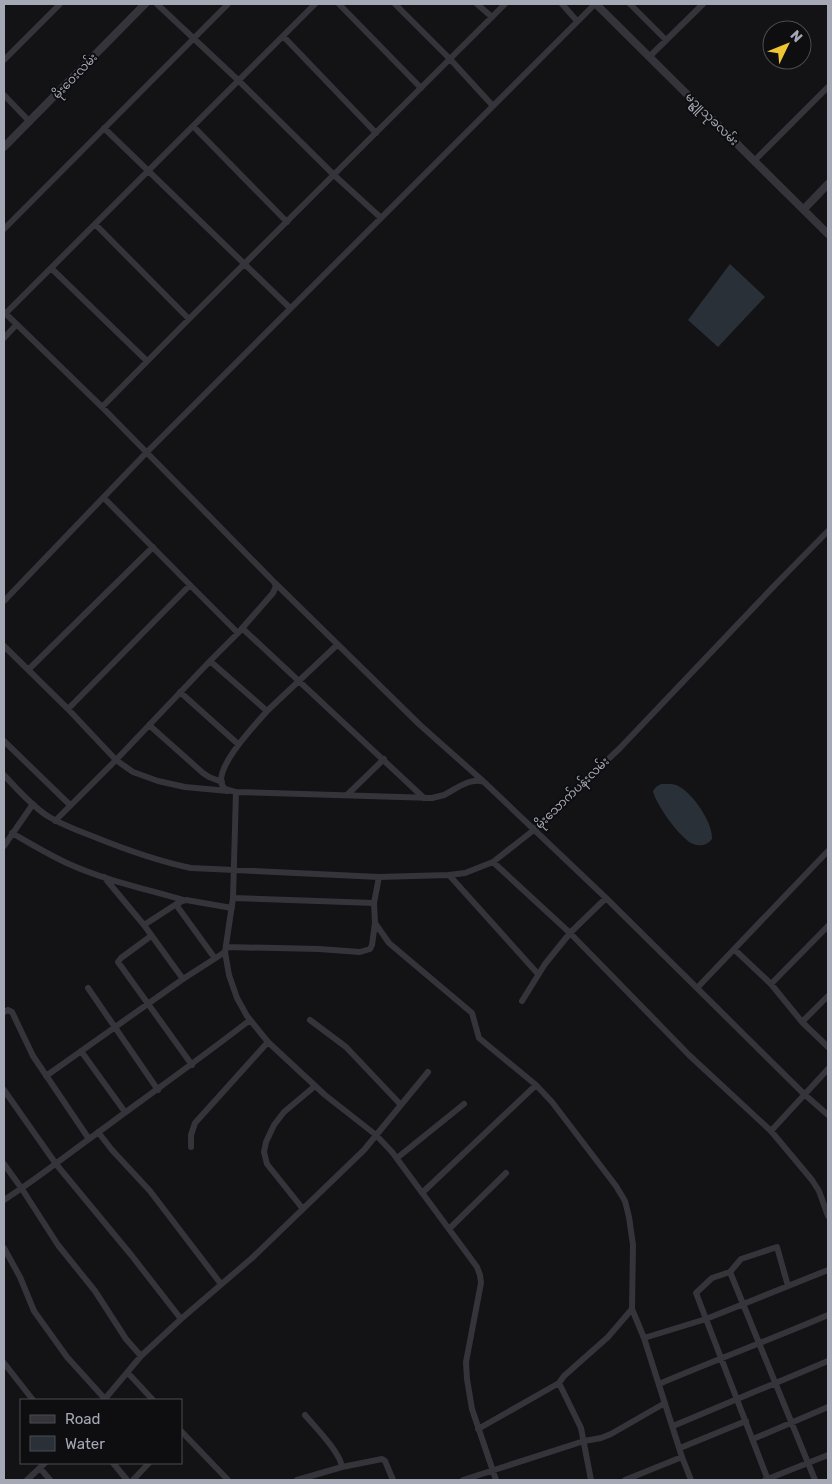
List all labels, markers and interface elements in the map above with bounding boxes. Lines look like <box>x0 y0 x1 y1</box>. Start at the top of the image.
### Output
north arrow <box>762 20 812 70</box>
text: N <box>786 27 806 46</box>
street label: မိုးဝေးလမ်း <box>48 49 102 104</box>
street label: မဥ္ဇူသုခလမ်း <box>681 88 743 150</box>
street label: မိုးသောက်ပန်းလမ်း <box>531 753 614 834</box>
legend <box>20 1399 182 1464</box>
text: Road <box>65 1410 101 1428</box>
text: Water <box>65 1435 105 1453</box>

